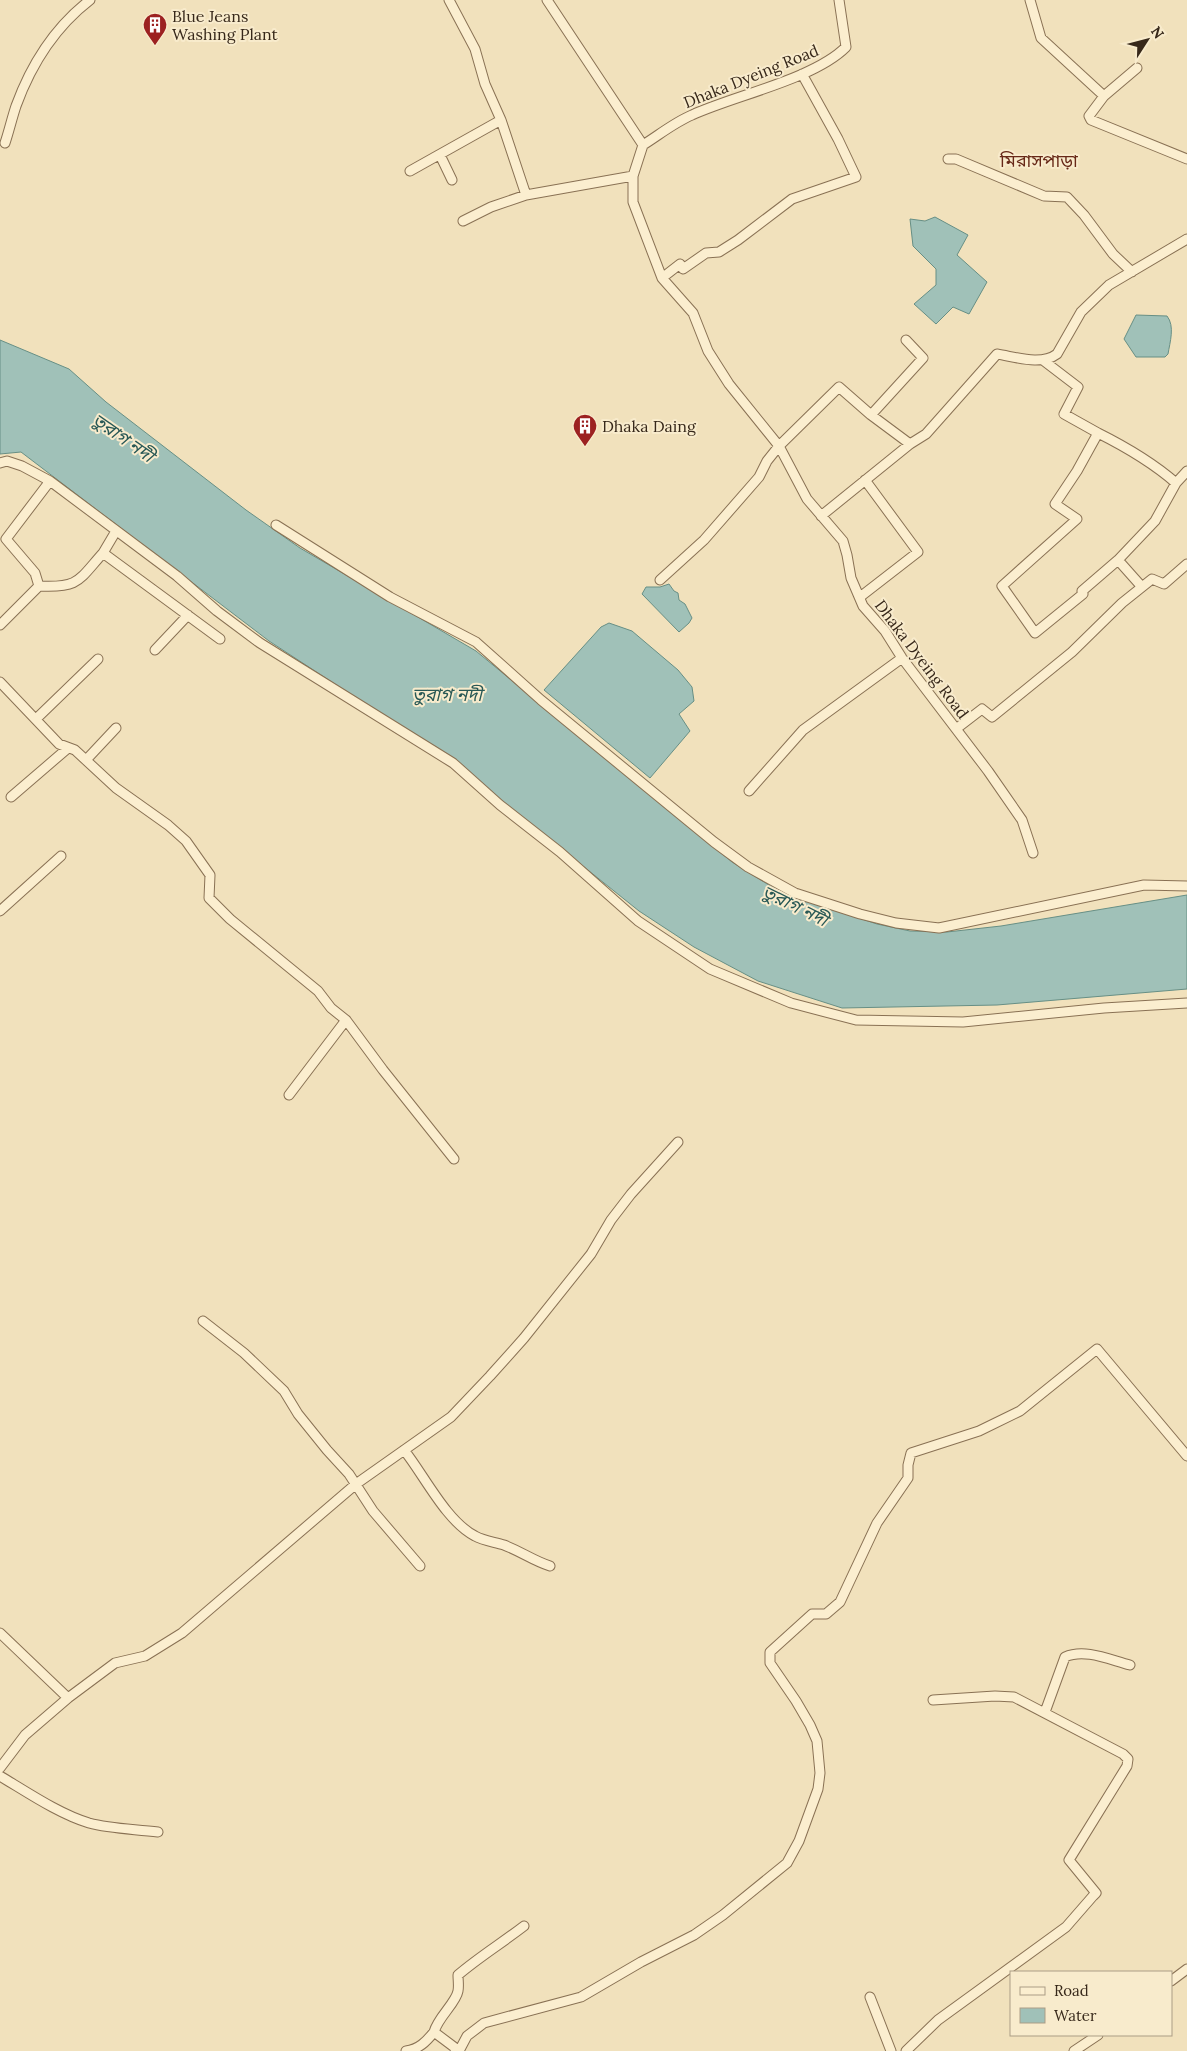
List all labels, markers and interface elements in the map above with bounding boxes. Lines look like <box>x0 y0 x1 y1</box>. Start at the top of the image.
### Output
place label: Blue Jeans Washing Plant <box>172 6 279 44</box>
building icon: Blue Jeans Washing Plant <box>142 12 168 46</box>
north arrow <box>1122 15 1172 65</box>
text: N <box>1147 23 1168 42</box>
street label: Dhaka Dyeing Road <box>681 40 822 112</box>
district label: মিরাসপাড়া <box>999 149 1078 172</box>
water label: তুরাগ নদী <box>88 408 161 469</box>
building icon: Dhaka Daing <box>572 413 598 447</box>
place label: Dhaka Daing <box>602 416 697 436</box>
street label: Dhaka Dyeing Road <box>871 596 974 723</box>
water label: তুরাগ নদী <box>412 683 485 706</box>
water label: তুরাগ নদী <box>759 880 835 933</box>
legend <box>1010 1971 1172 2036</box>
text: Road <box>1054 1981 1089 2000</box>
text: Water <box>1054 2006 1097 2025</box>

